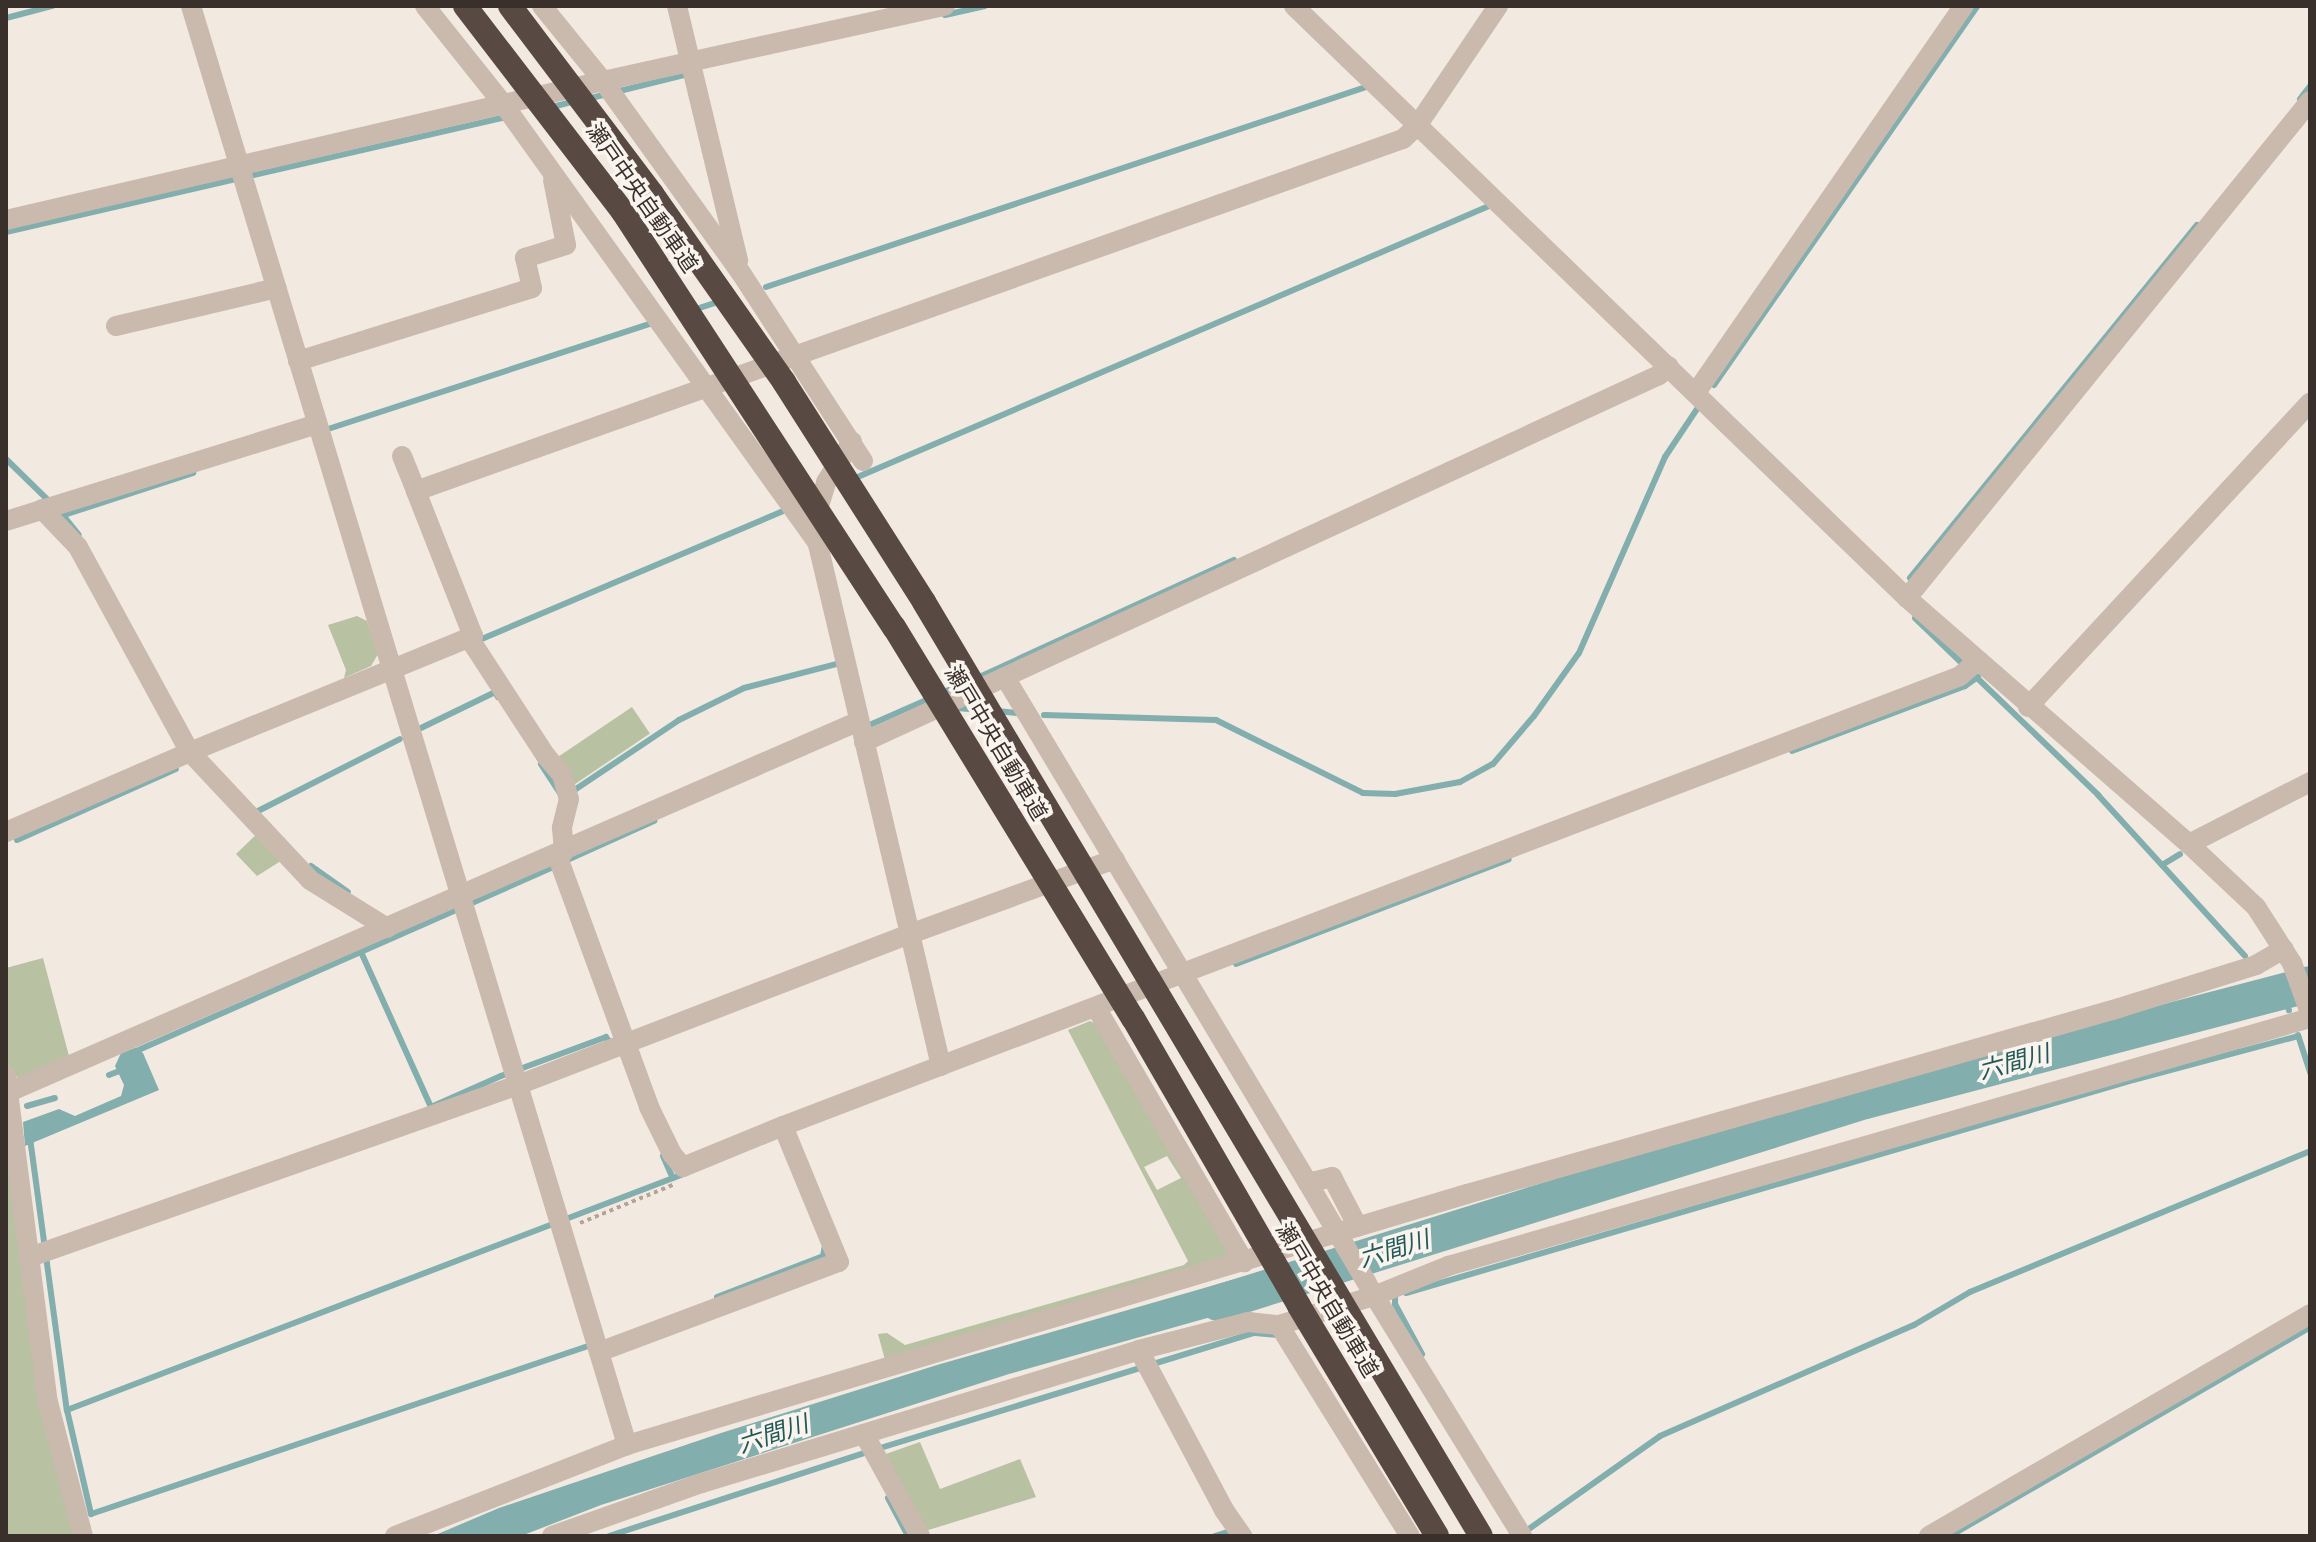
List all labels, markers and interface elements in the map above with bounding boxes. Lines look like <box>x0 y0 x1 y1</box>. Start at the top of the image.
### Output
street label: 瀬戸中央自動車道 <box>581 118 703 278</box>
street label: 瀬戸中央自動車道 <box>939 661 1053 825</box>
water label: 六間川 <box>1975 1039 2053 1085</box>
street label: 瀬戸中央自動車道 <box>1270 1218 1384 1382</box>
water label: 六間川 <box>1355 1225 1433 1273</box>
water label: 六間川 <box>734 1409 812 1459</box>

